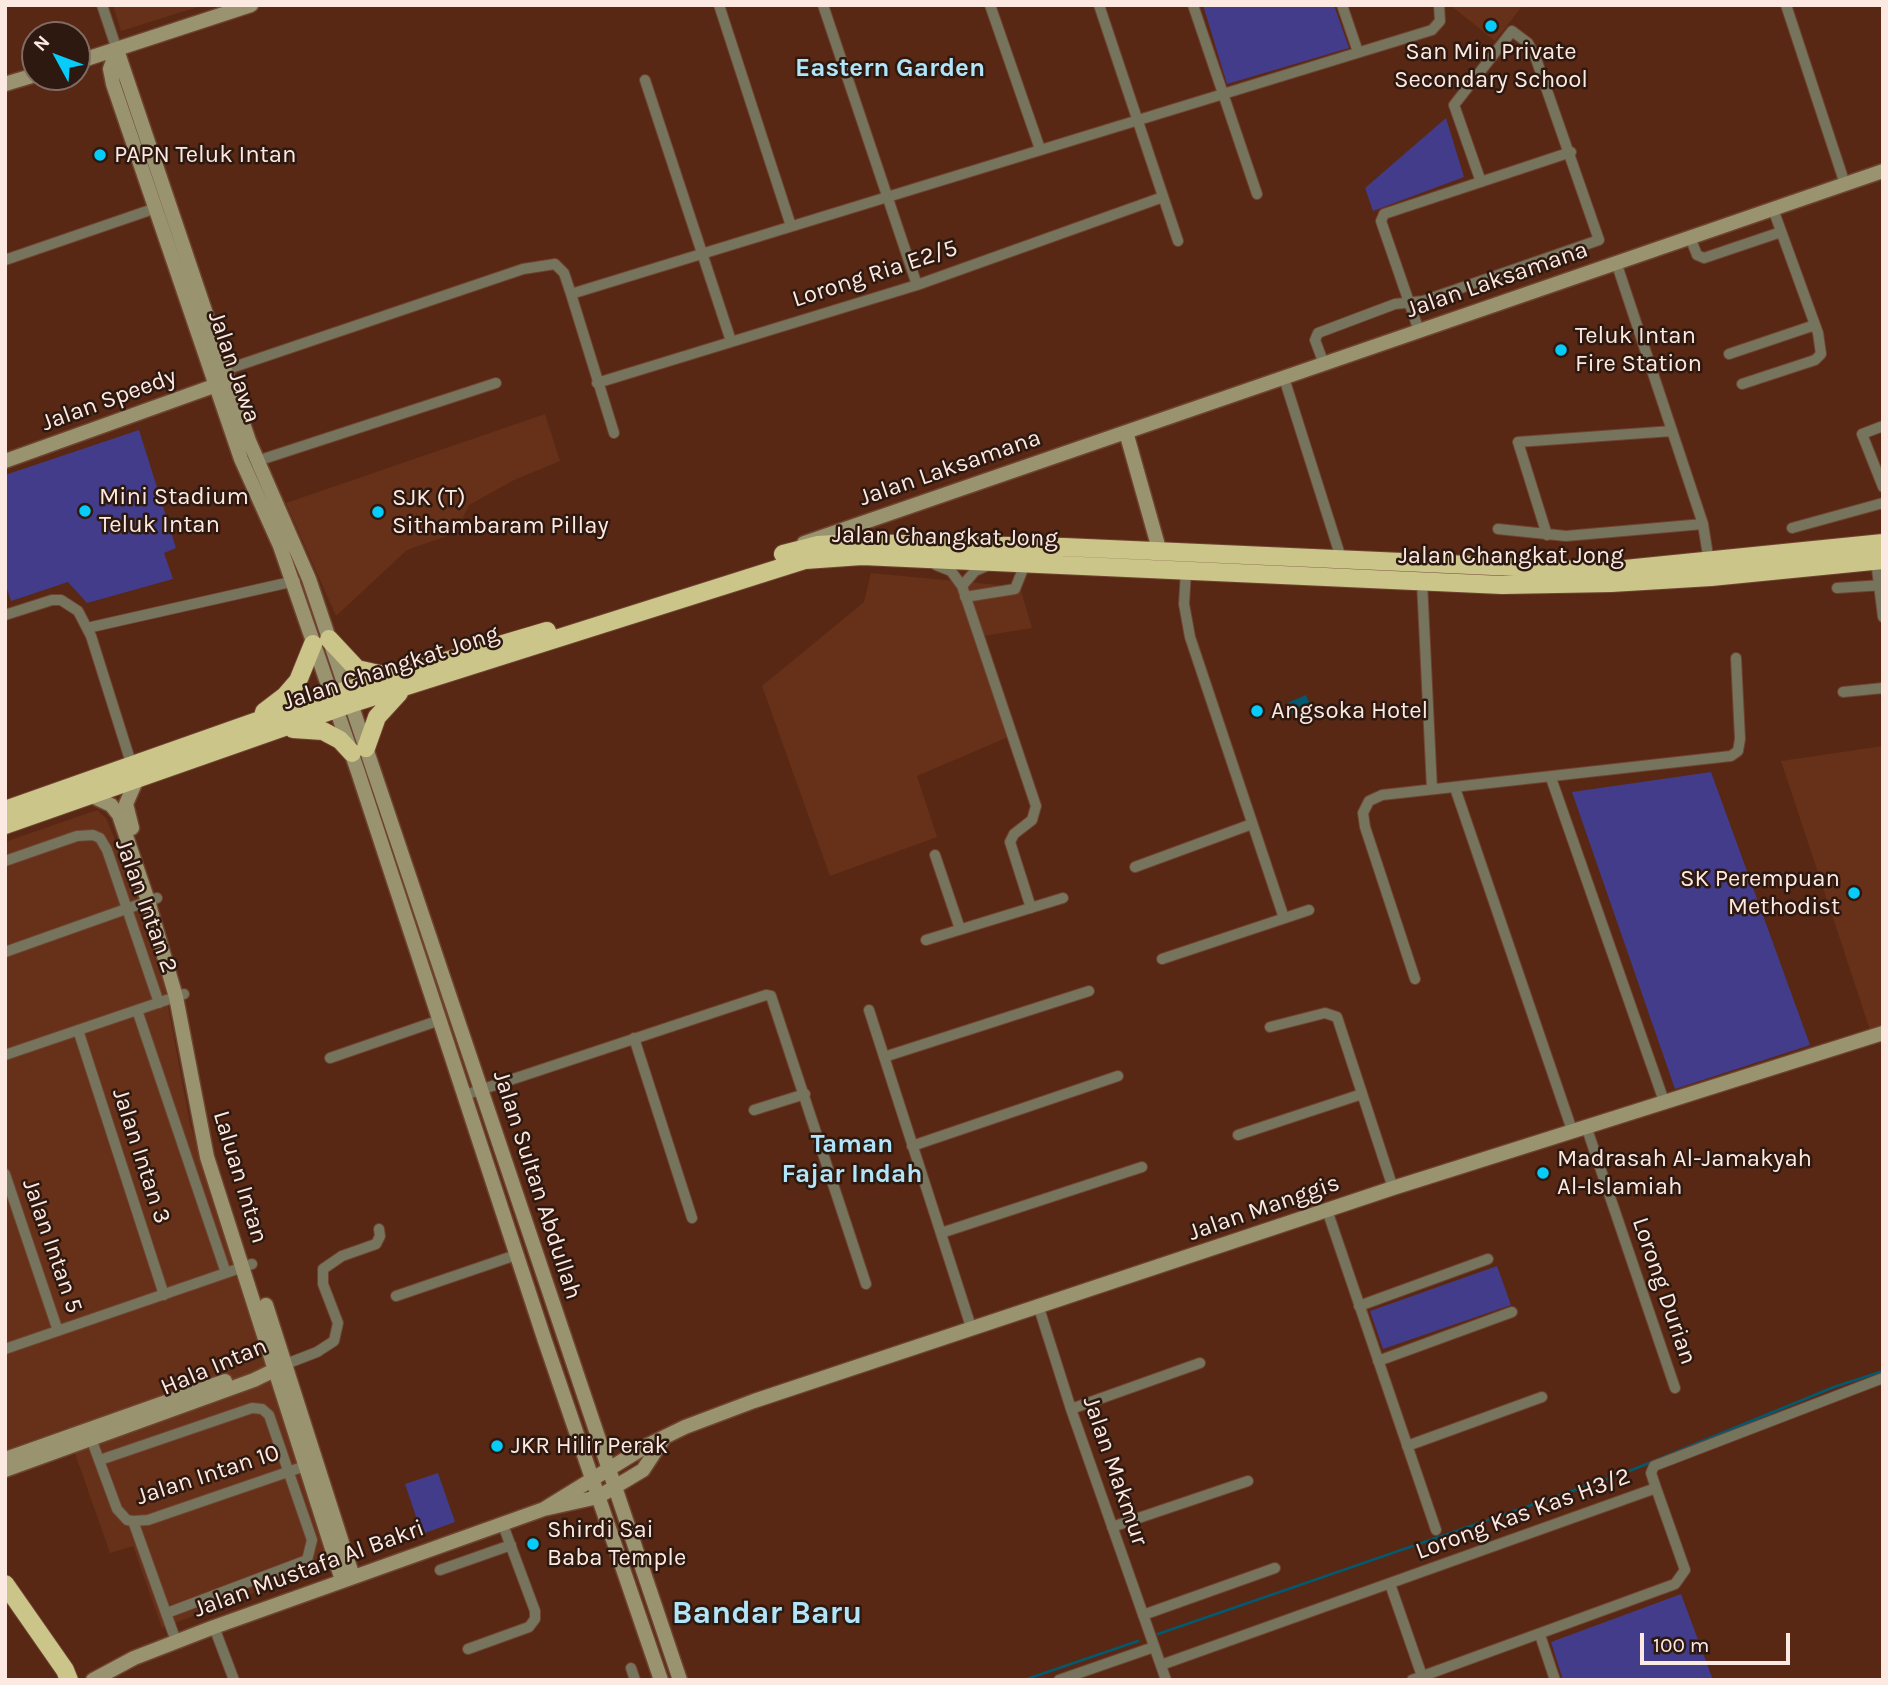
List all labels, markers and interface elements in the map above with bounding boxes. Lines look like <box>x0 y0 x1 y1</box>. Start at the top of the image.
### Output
marker: San Min Private Secondary School <box>1483 18 1499 34</box>
north arrow <box>21 21 91 91</box>
text: N <box>29 31 54 56</box>
place label: San Min Private Secondary School <box>1394 38 1588 94</box>
district label: Eastern Garden <box>795 53 985 85</box>
place label: PAPN Teluk Intan <box>114 141 296 169</box>
marker: PAPN Teluk Intan <box>92 147 108 163</box>
street label: Lorong Ria E2/5 <box>789 234 961 314</box>
street label: Jalan Laksamana <box>1402 235 1592 325</box>
street label: Jalan Jawa <box>201 307 267 427</box>
place label: Teluk Intan Fire Station <box>1575 322 1702 378</box>
marker: Teluk Intan Fire Station <box>1553 342 1569 358</box>
street label: Jalan Speedy <box>38 362 180 438</box>
street label: Jalan Laksamana <box>855 423 1045 513</box>
place label: Mini Stadium Teluk Intan <box>99 483 249 539</box>
place label: SJK (T) Sithambaram Pillay <box>392 484 609 540</box>
marker: Mini Stadium Teluk Intan <box>77 503 93 519</box>
marker: SJK (T) Sithambaram Pillay <box>370 504 386 520</box>
street label: Jalan Changkat Jong <box>832 521 1058 553</box>
street label: Jalan Changkat Jong <box>1398 542 1624 570</box>
street label: Jalan Changkat Jong <box>279 619 503 717</box>
place label: Angsoka Hotel <box>1271 697 1428 725</box>
marker: Angsoka Hotel <box>1249 703 1265 719</box>
street label: Jalan Intan 2 <box>108 835 184 977</box>
place label: SK Perempuan Methodist <box>1680 865 1840 921</box>
marker: SK Perempuan Methodist <box>1846 885 1862 901</box>
street label: Jalan Sultan Abdullah <box>486 1067 588 1303</box>
street label: Jalan Intan 3 <box>106 1085 176 1227</box>
street label: Laluan Intan <box>206 1107 274 1247</box>
district label: Taman Fajar Indah <box>782 1129 922 1190</box>
place label: Madrasah Al-Jamakyah Al-Islamiah <box>1557 1145 1812 1201</box>
marker: Madrasah Al-Jamakyah Al-Islamiah <box>1535 1165 1551 1181</box>
street label: Jalan Manggis <box>1185 1169 1343 1247</box>
street label: Jalan Intan 5 <box>16 1175 88 1317</box>
street label: Lorong Durian <box>1625 1214 1703 1368</box>
street label: Hala Intan <box>156 1332 272 1402</box>
street label: Jalan Makmur <box>1076 1393 1154 1549</box>
place label: JKR Hilir Perak <box>511 1432 668 1460</box>
street label: Jalan Intan 10 <box>133 1438 283 1512</box>
marker: JKR Hilir Perak <box>489 1438 505 1454</box>
street label: Lorong Kas Kas H3/2 <box>1412 1462 1634 1566</box>
street label: Jalan Mustafa Al Bakri <box>190 1514 428 1624</box>
place label: Shirdi Sai Baba Temple <box>547 1516 686 1572</box>
marker: Shirdi Sai Baba Temple <box>525 1536 541 1552</box>
district label: Bandar Baru <box>672 1595 862 1633</box>
scale bar <box>1643 1618 1794 1662</box>
text: 100 m <box>1653 1633 1710 1657</box>

